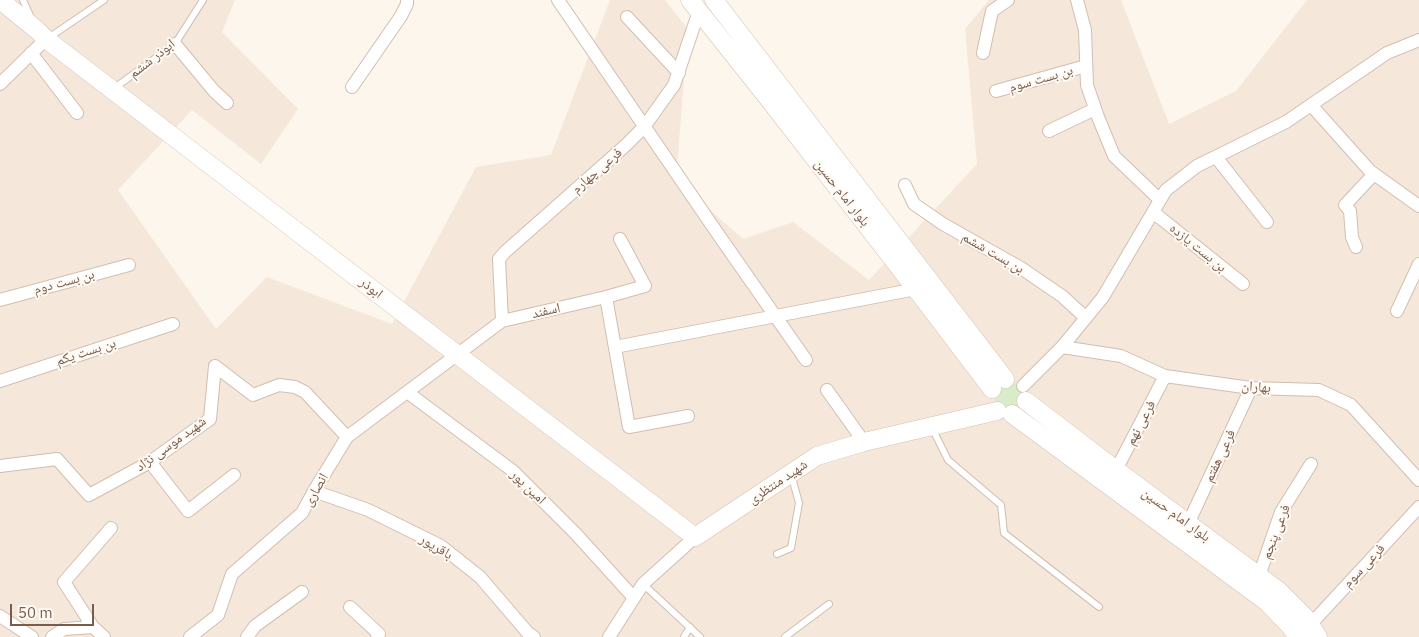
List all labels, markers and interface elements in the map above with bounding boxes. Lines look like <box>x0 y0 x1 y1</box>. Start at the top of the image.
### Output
street label: ابوذر ششم <box>126 36 178 82</box>
street label: بن بست سوم <box>1007 62 1075 96</box>
street label: فرعی چهارم <box>568 144 626 198</box>
street label: بلوار امام حسین <box>811 156 873 230</box>
street label: بن بست یازده <box>1166 220 1230 276</box>
street label: بن بست ششم <box>959 228 1027 278</box>
street label: بن بست دوم <box>32 266 96 298</box>
street label: ابوذر <box>356 274 386 302</box>
street label: اسفند <box>530 300 562 322</box>
street label: بن بست یکم <box>54 334 118 370</box>
street label: بهاران <box>1241 378 1271 396</box>
street label: فرعی نهم <box>1122 398 1160 448</box>
street label: شهید موسی نژاد <box>132 413 210 475</box>
street label: فرعی هفتم <box>1200 427 1240 485</box>
street label: شهید منتظری <box>745 456 811 508</box>
street label: امین پور <box>507 466 549 508</box>
street label: انصاری <box>300 470 332 510</box>
street label: بلوار امام حسین <box>1138 484 1214 546</box>
street label: فرعی پنجم <box>1258 502 1294 562</box>
street label: باقرپور <box>416 531 456 563</box>
street label: فرعی سوم <box>1339 540 1389 592</box>
scale bar <box>12 594 96 626</box>
text: 50 m <box>18 603 53 622</box>

